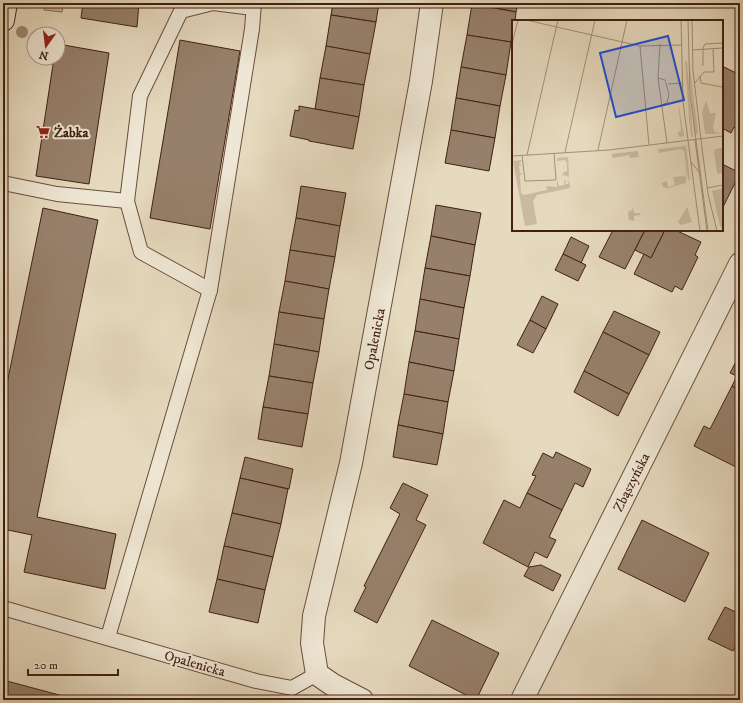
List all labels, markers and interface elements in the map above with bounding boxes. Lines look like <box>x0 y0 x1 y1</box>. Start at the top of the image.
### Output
inset map <box>512 20 723 231</box>
north arrow <box>26 26 66 66</box>
text: N <box>38 47 50 63</box>
supermarket icon: Żabka <box>35 124 51 140</box>
place label: Żabka <box>54 124 89 142</box>
street label: Opalenicka <box>360 307 390 372</box>
street label: Zbąszyńska <box>609 450 654 515</box>
street label: Opalenicka <box>162 647 227 681</box>
scale bar <box>28 651 118 677</box>
text: 20 m <box>34 658 58 673</box>

